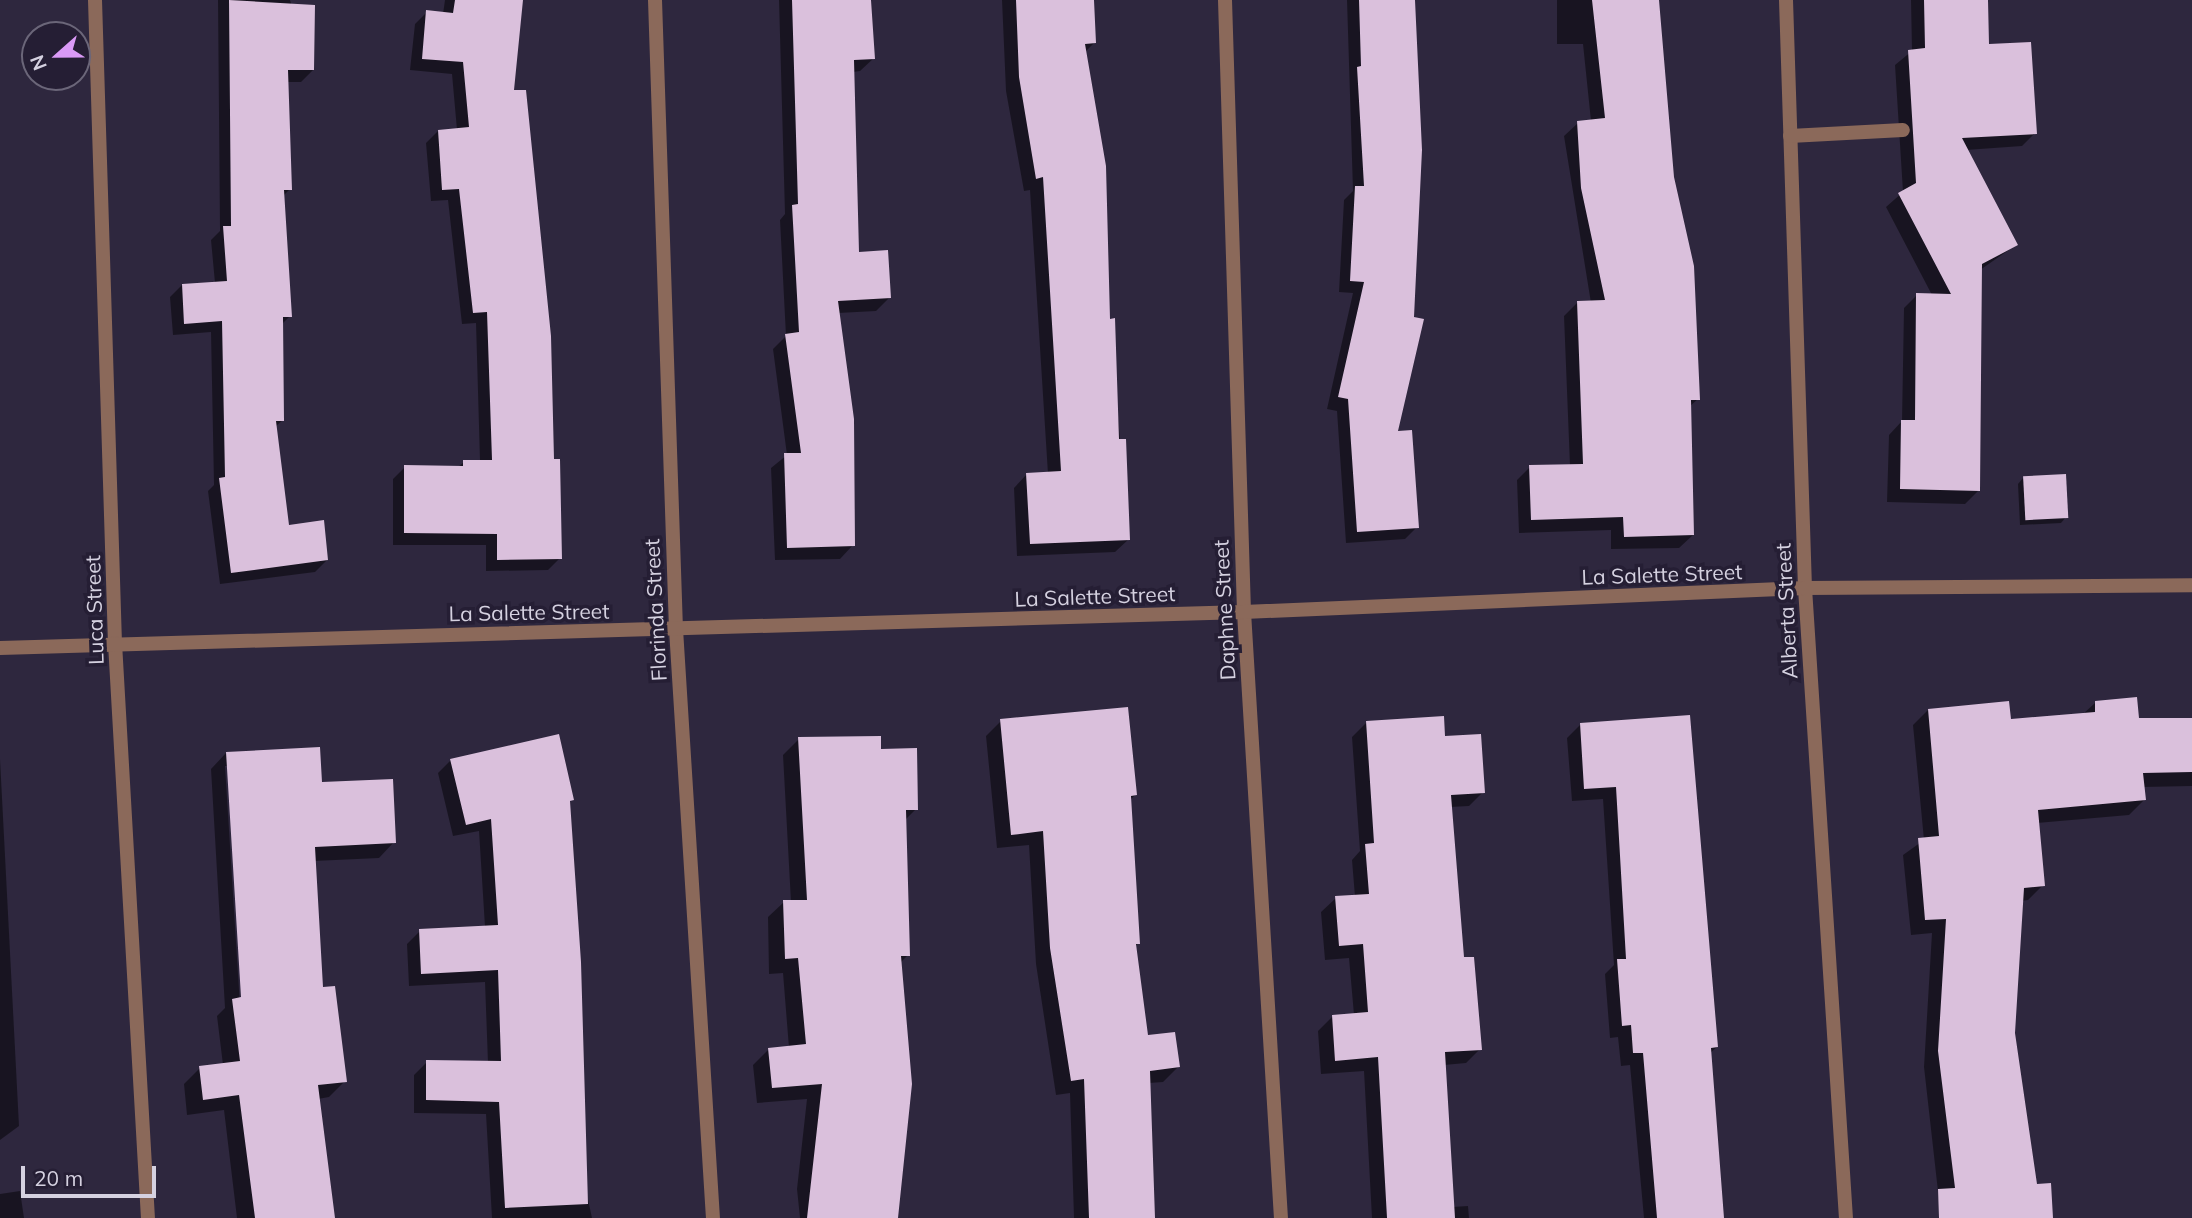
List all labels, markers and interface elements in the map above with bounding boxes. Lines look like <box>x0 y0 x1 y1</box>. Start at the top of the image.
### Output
north arrow <box>21 21 91 91</box>
text: N <box>24 52 52 74</box>
street label: Florinda Street <box>639 538 671 682</box>
street label: Daphne Street <box>1208 539 1240 681</box>
street label: Alberta Street <box>1770 542 1802 680</box>
street label: Luca Street <box>79 555 109 665</box>
street label: La Salette Street <box>1581 559 1743 589</box>
street label: La Salette Street <box>1014 581 1176 611</box>
street label: La Salette Street <box>448 598 610 626</box>
scale bar <box>24 1152 159 1196</box>
text: 20 m <box>34 1165 83 1191</box>

